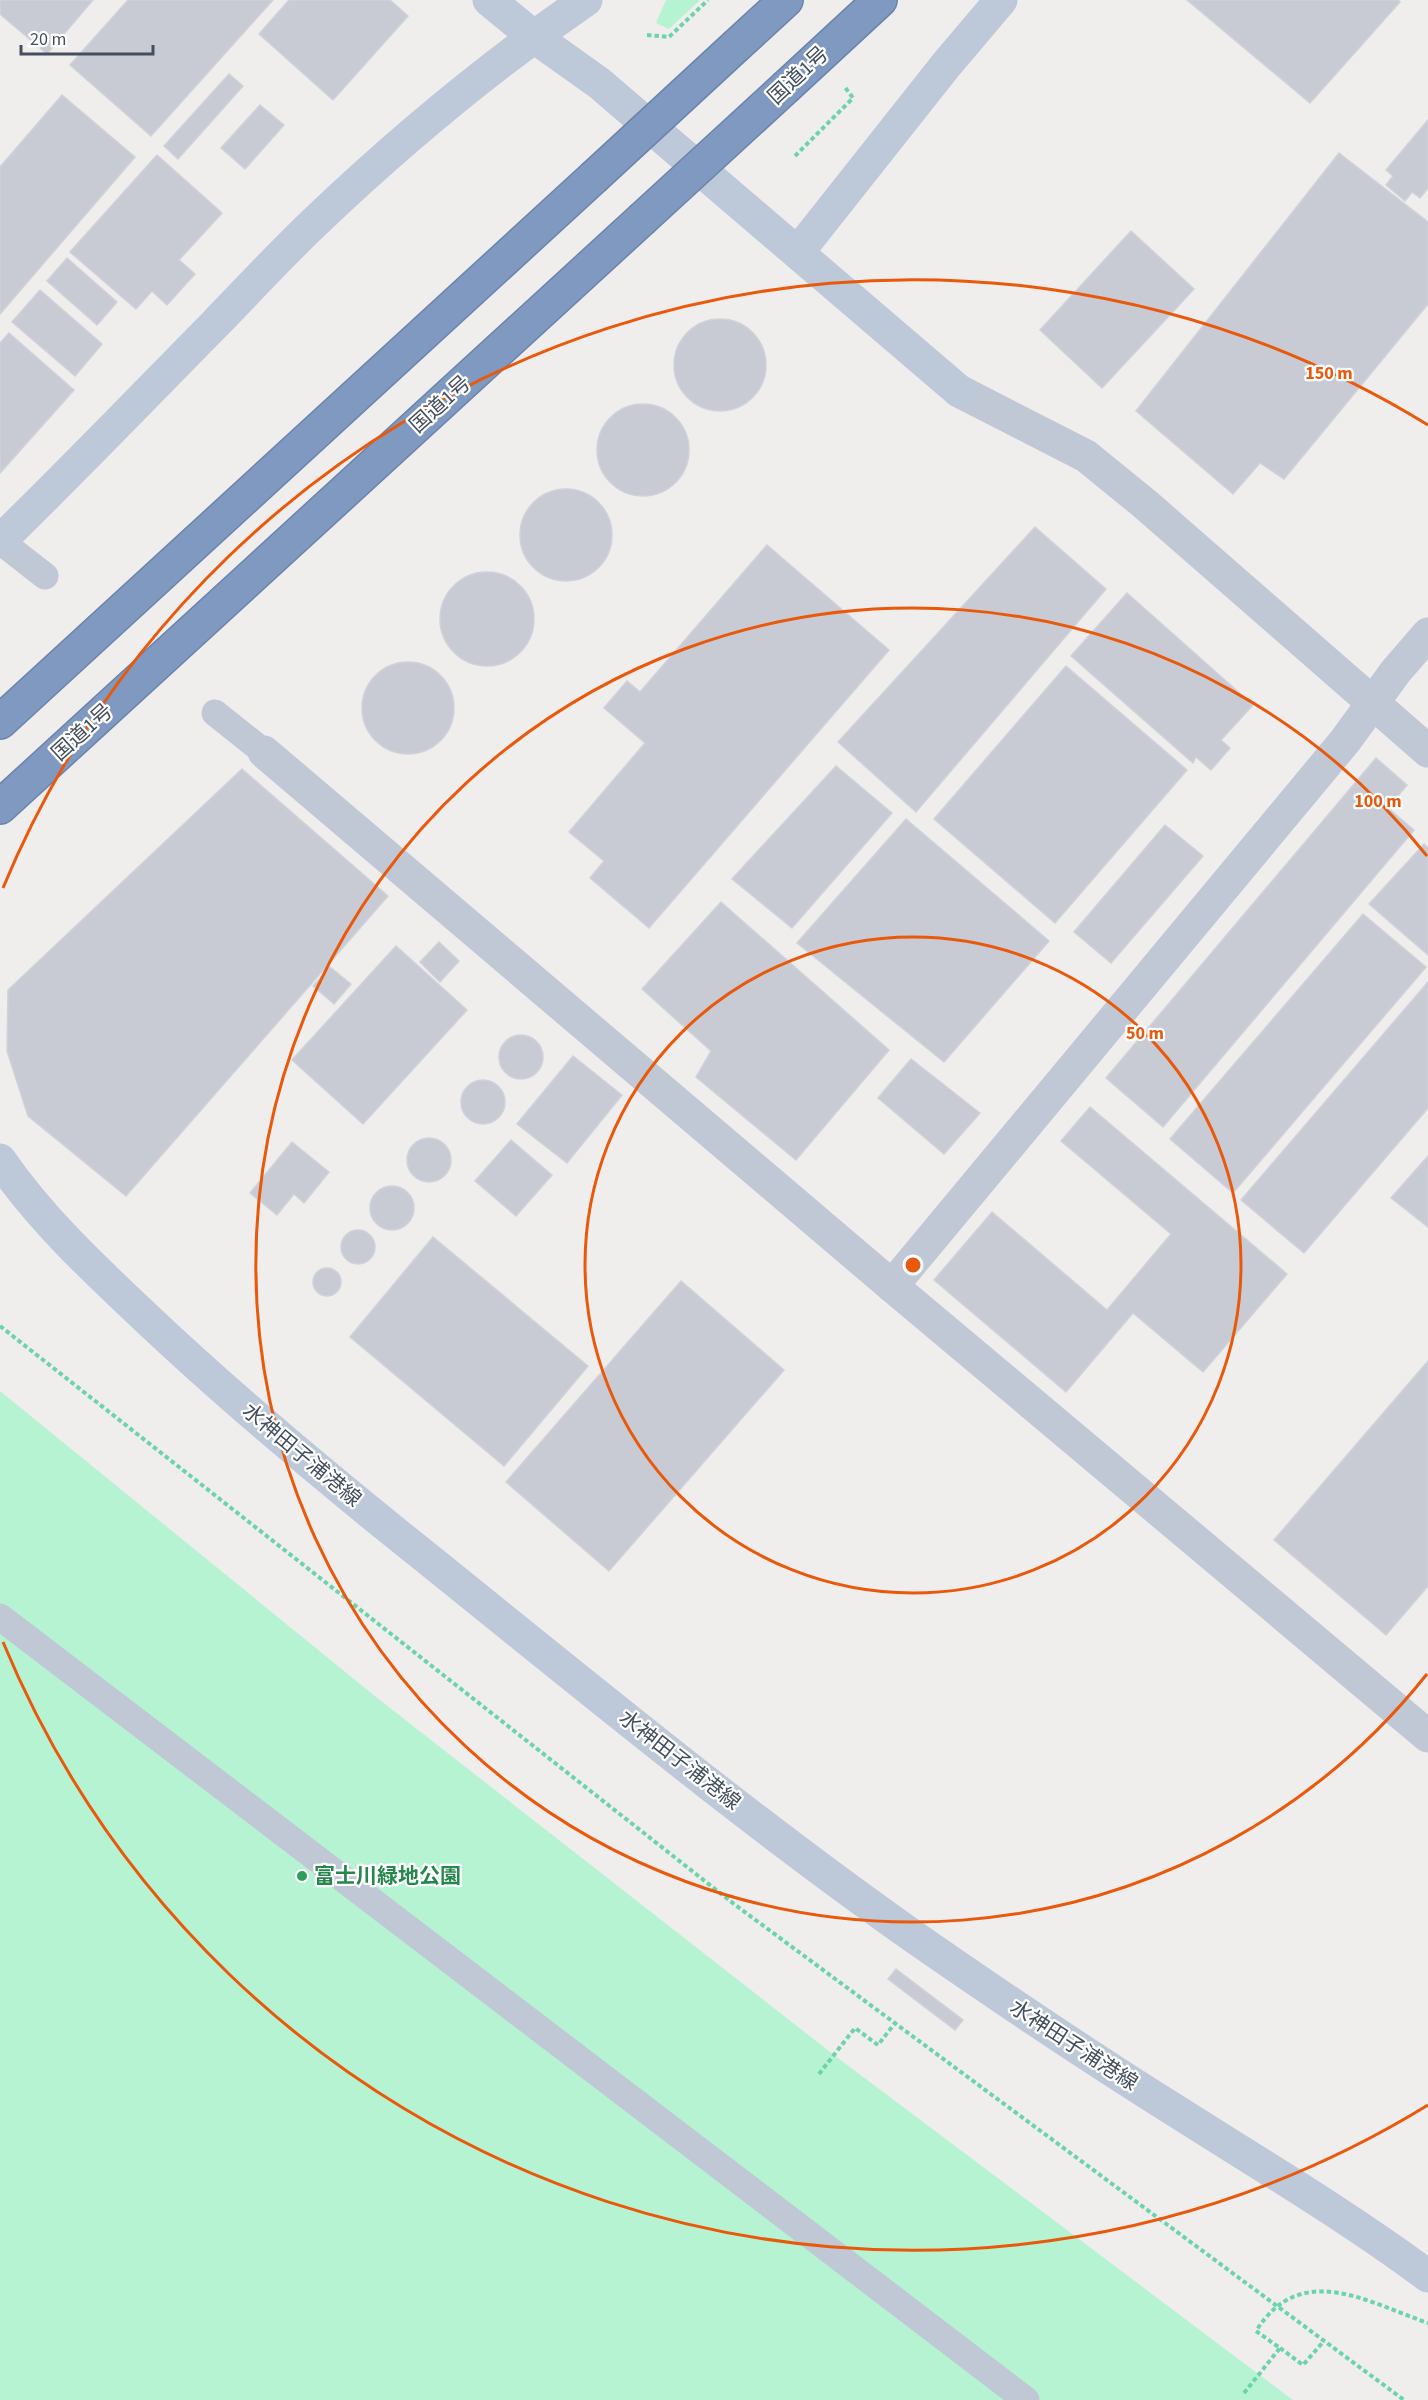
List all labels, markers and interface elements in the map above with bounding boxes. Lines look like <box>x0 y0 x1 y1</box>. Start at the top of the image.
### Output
scale bar <box>21 18 153 56</box>
text: 20 m <box>30 27 66 52</box>
street label: 国道1号 <box>761 39 835 111</box>
text: 150 m <box>1305 361 1353 386</box>
street label: 国道1号 <box>403 368 477 440</box>
street label: 国道1号 <box>45 696 119 768</box>
text: 100 m <box>1354 789 1402 814</box>
text: 50 m <box>1126 1021 1164 1046</box>
centre of rings <box>903 1255 923 1275</box>
street label: 水神田子浦港線 <box>236 1396 368 1514</box>
street label: 水神田子浦港線 <box>613 1703 747 1817</box>
place label: 富士川緑地公園 <box>314 1861 461 1891</box>
marker: 富士川緑地公園 <box>295 1869 309 1883</box>
street label: 水神田子浦港線 <box>1004 1992 1144 2098</box>

